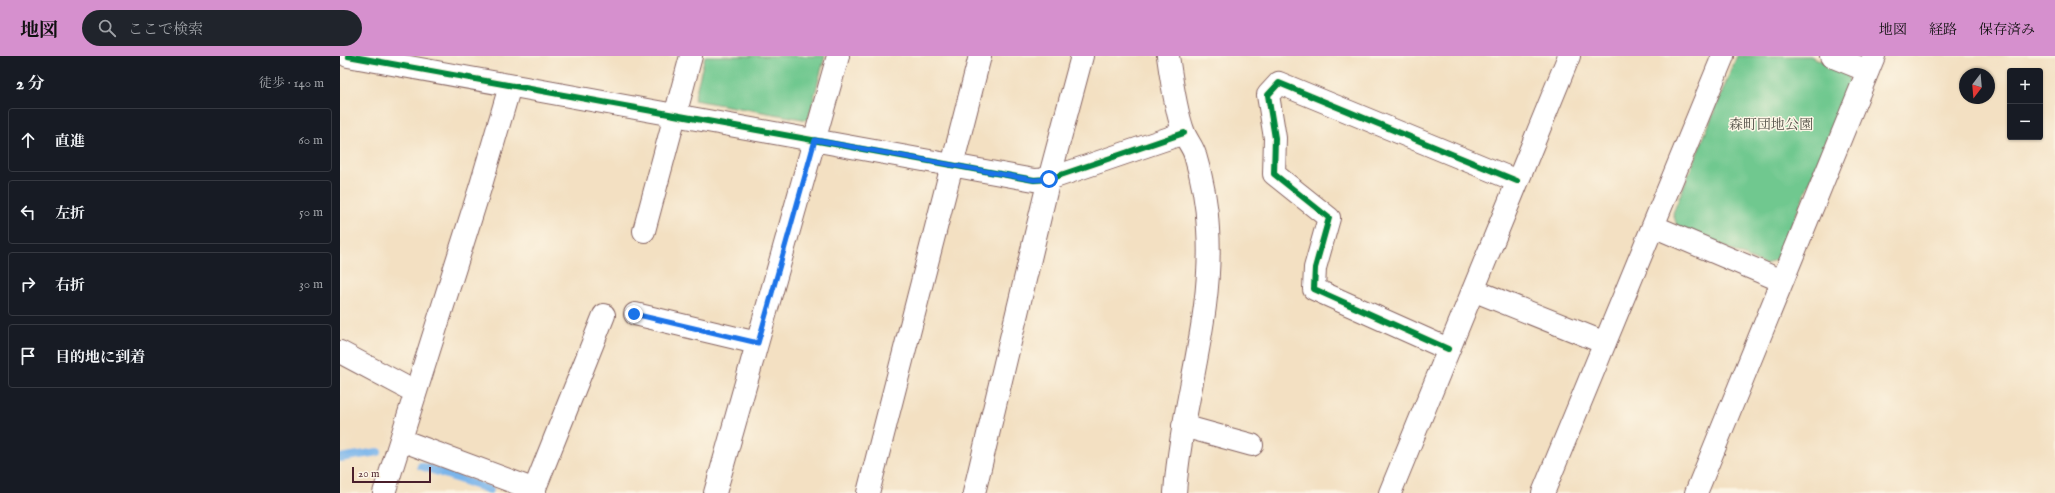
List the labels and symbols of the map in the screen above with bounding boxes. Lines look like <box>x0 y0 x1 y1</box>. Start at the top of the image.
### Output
north arrow <box>1959 68 1995 104</box>
park label: 森町団地公園 <box>1729 116 1813 134</box>
route start <box>1040 170 1058 188</box>
route end <box>625 305 643 323</box>
scale bar <box>352 465 431 484</box>

